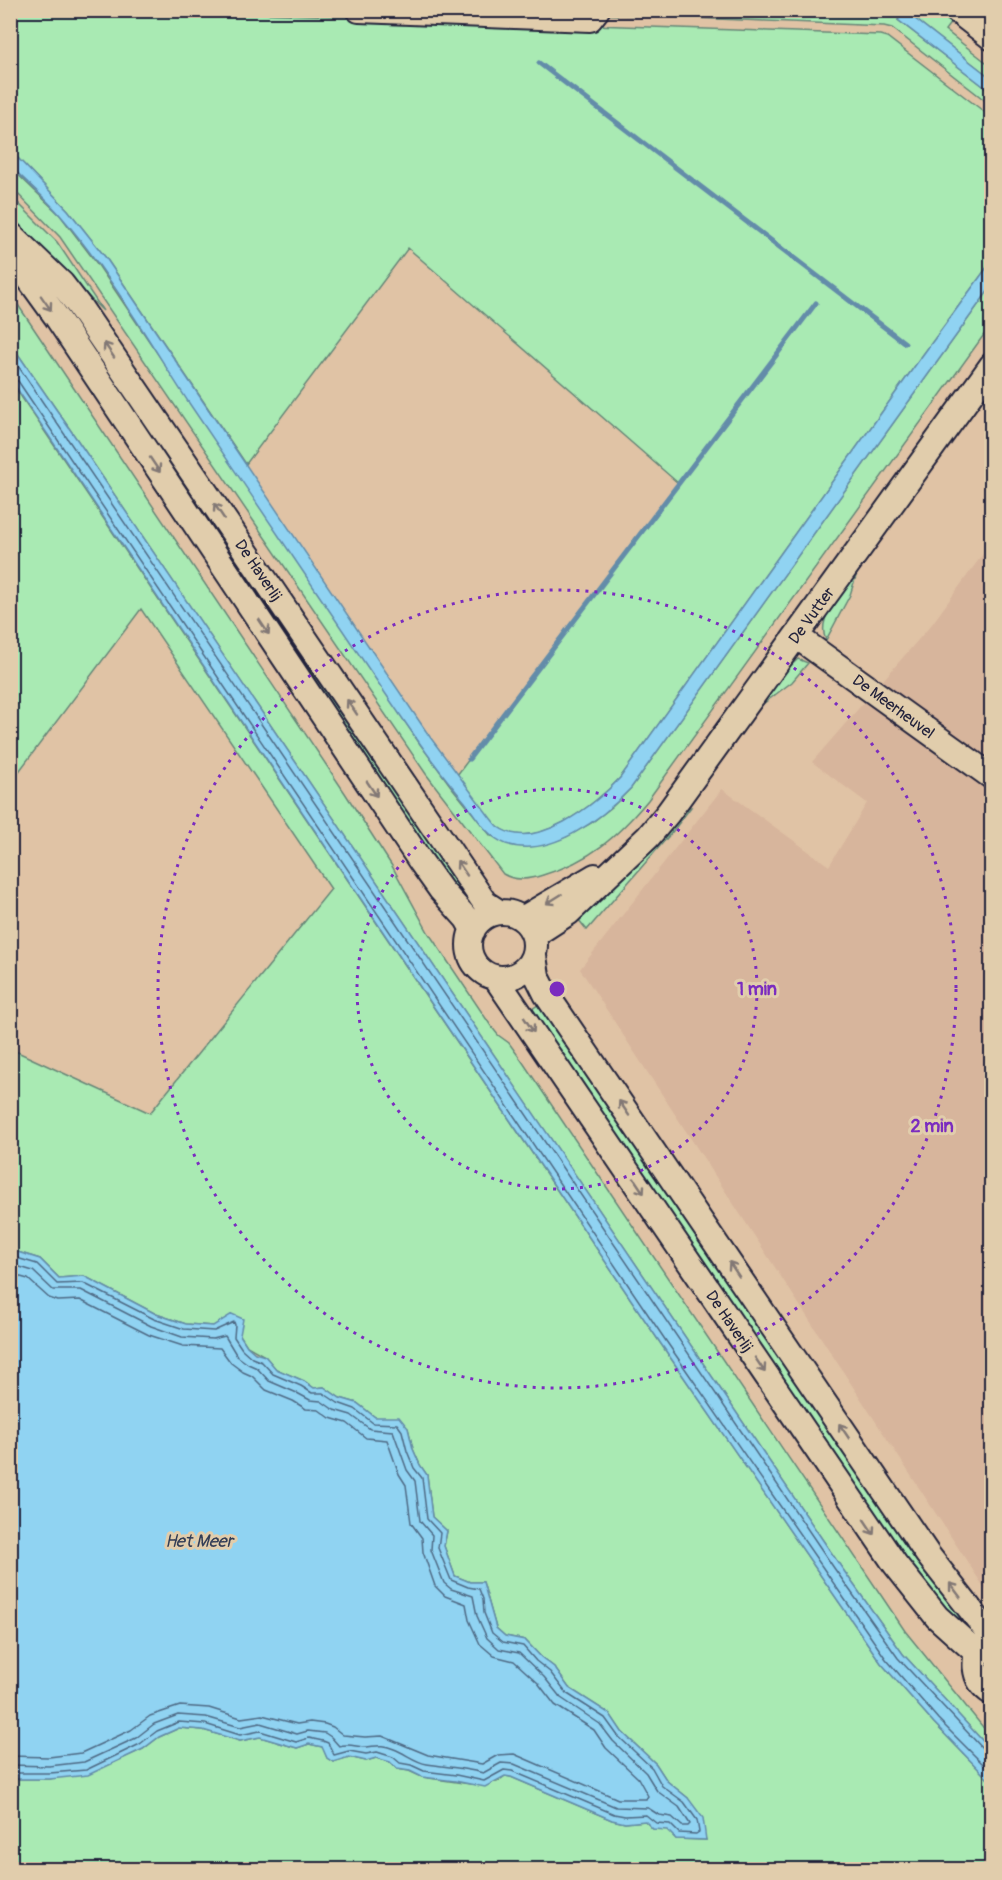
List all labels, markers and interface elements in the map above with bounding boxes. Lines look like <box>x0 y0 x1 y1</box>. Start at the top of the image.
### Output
one-way arrow <box>40 295 52 311</box>
one-way arrow <box>103 342 115 358</box>
one-way arrow <box>149 456 161 473</box>
one-way arrow <box>213 503 225 520</box>
street label: De Haverlij <box>230 536 286 605</box>
street label: De Vutter <box>784 583 839 648</box>
one-way arrow <box>258 618 270 635</box>
street label: De Meerheuvel <box>848 670 938 743</box>
one-way arrow <box>346 699 358 715</box>
one-way arrow <box>366 780 378 797</box>
one-way arrow <box>456 860 468 877</box>
one-way arrow <box>546 893 563 905</box>
text: 1 min <box>737 978 777 1001</box>
centre of rings <box>547 979 567 999</box>
one-way arrow <box>523 1016 535 1033</box>
one-way arrow <box>618 1100 630 1117</box>
text: 2 min <box>910 1115 954 1138</box>
one-way arrow <box>633 1178 645 1194</box>
one-way arrow <box>728 1262 740 1278</box>
street label: De Haverlij <box>701 1287 757 1356</box>
one-way arrow <box>754 1357 766 1373</box>
one-way arrow <box>838 1423 850 1439</box>
one-way arrow <box>863 1518 875 1534</box>
water label: Het Meer <box>165 1530 235 1553</box>
one-way arrow <box>949 1583 961 1599</box>

